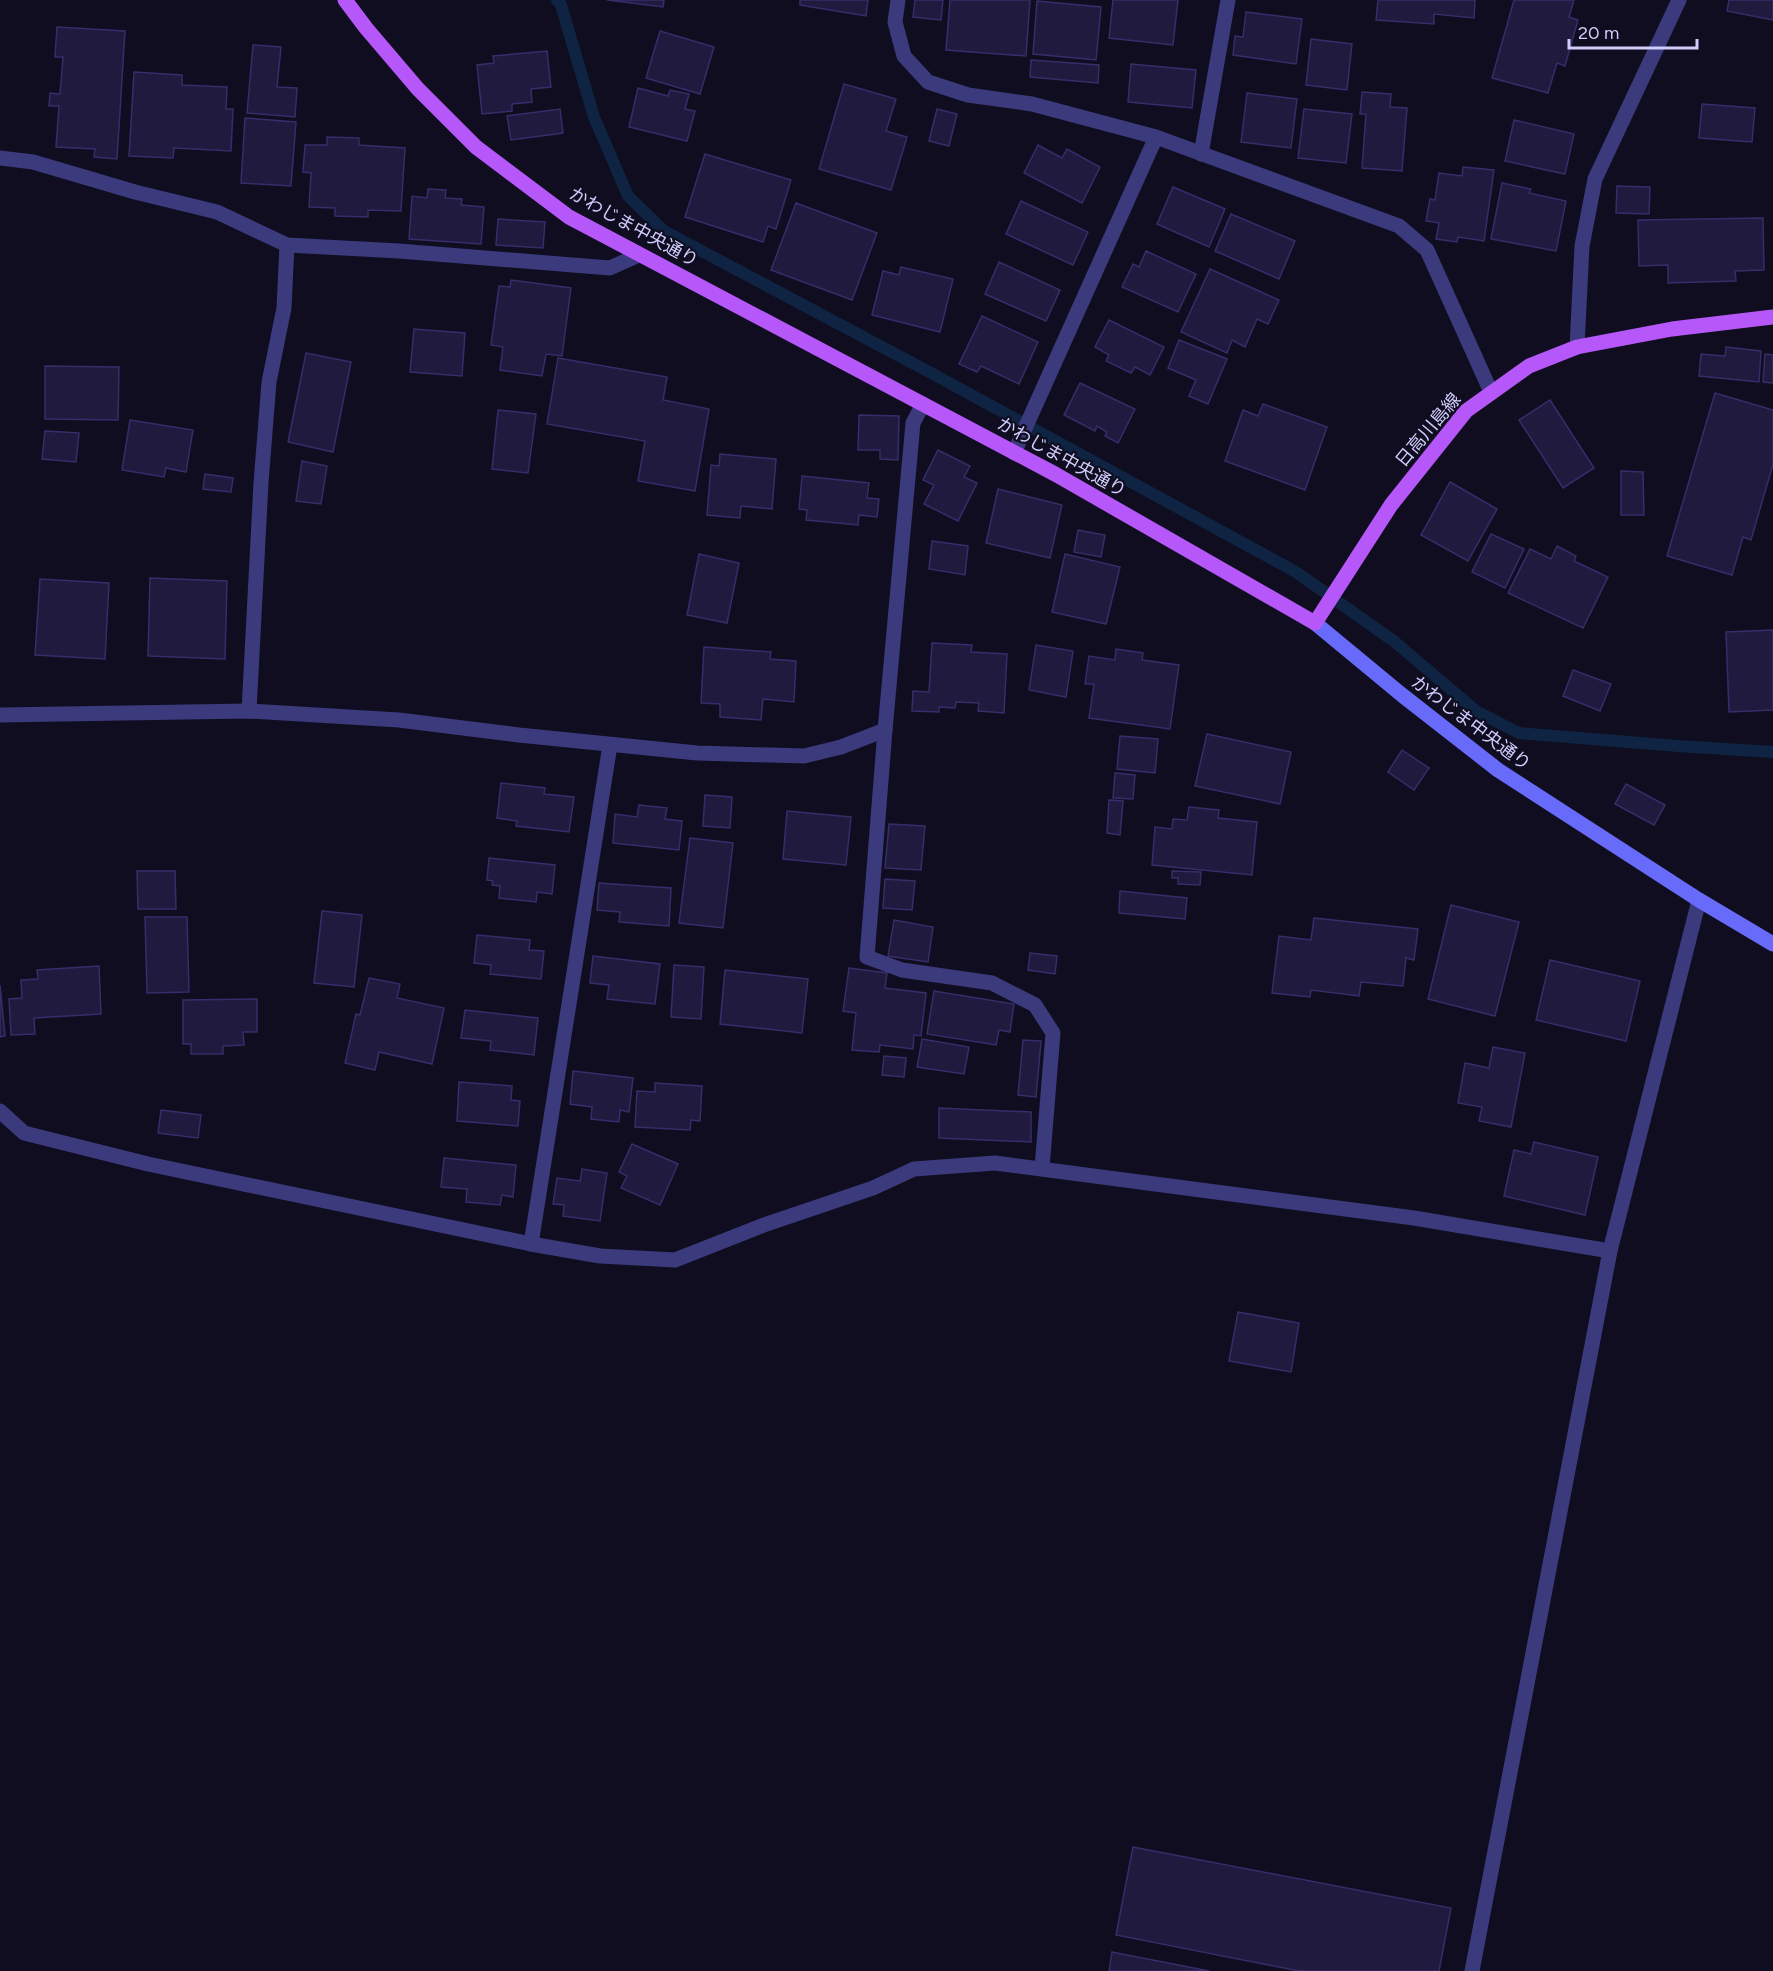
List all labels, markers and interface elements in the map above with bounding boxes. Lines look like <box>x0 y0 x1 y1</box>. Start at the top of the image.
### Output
scale bar <box>1569 12 1696 50</box>
text: 20 m <box>1578 22 1619 44</box>
street label: かわじま中央通り <box>566 182 702 272</box>
street label: 日高川島線 <box>1391 388 1465 472</box>
street label: かわじま中央通り <box>994 412 1130 502</box>
street label: かわじま中央通り <box>1407 671 1535 775</box>

